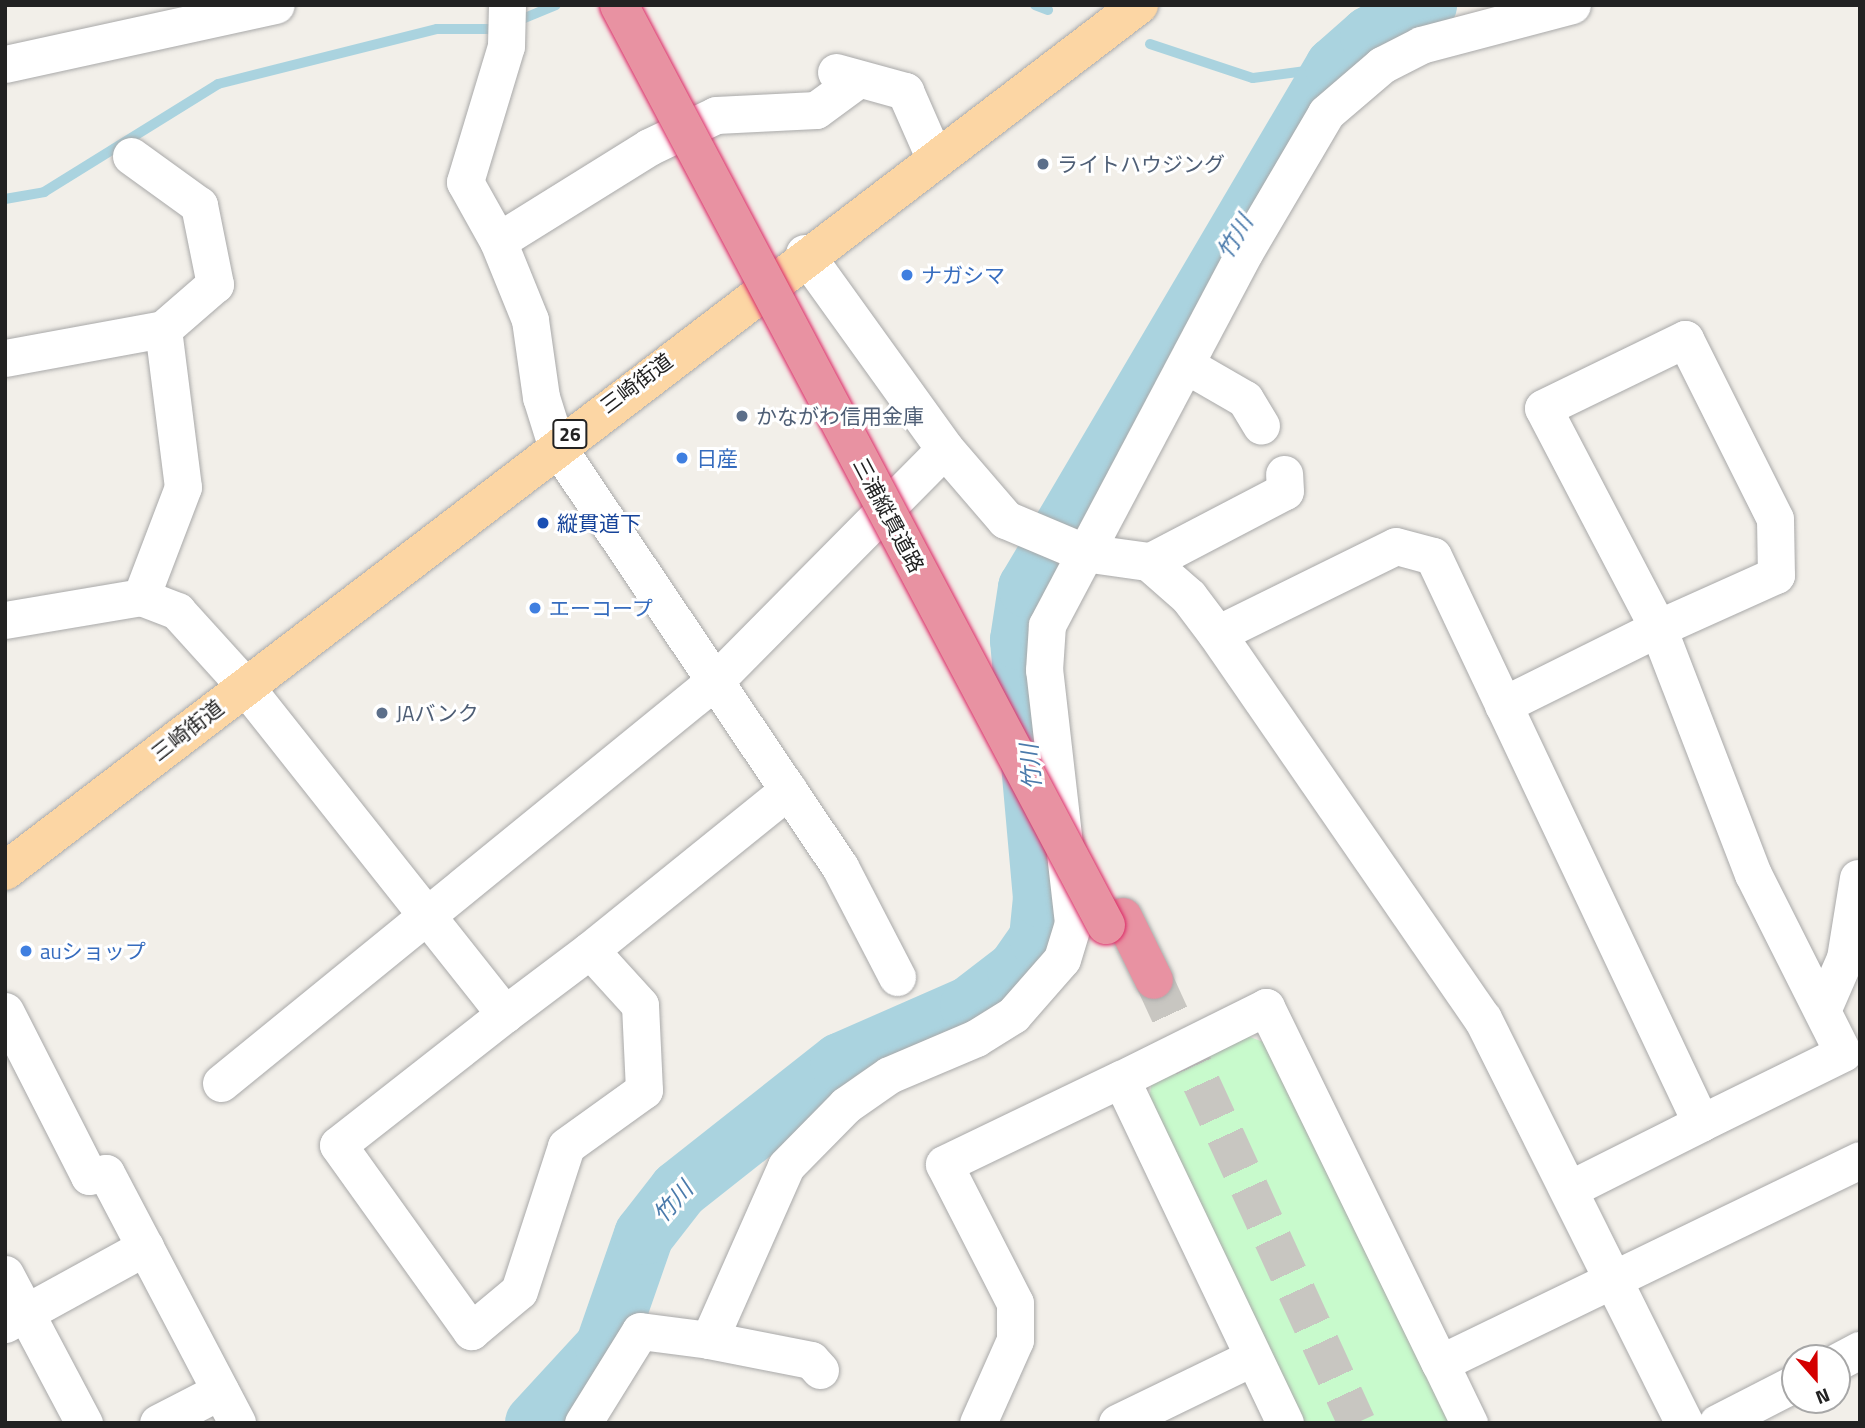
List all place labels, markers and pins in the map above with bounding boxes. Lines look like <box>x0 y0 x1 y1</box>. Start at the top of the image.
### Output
place label: ライトハウジング <box>1057 151 1225 177</box>
marker: ライトハウジング <box>1035 156 1051 172</box>
place label: ナガシマ <box>921 262 1005 288</box>
marker: ナガシマ <box>899 267 915 283</box>
place label: かながわ信用金庫 <box>756 403 924 429</box>
marker: かながわ信用金庫 <box>734 408 750 424</box>
place label: 日産 <box>696 445 738 471</box>
marker: 日産 <box>674 450 690 466</box>
place label: 縦貫道下 <box>557 510 641 536</box>
marker: 縦貫道下 <box>535 515 551 531</box>
place label: エーコープ <box>549 595 654 621</box>
marker: エーコープ <box>527 600 543 616</box>
place label: JAバンク <box>396 700 478 726</box>
marker: JAバンク <box>374 705 390 721</box>
place label: auショップ <box>40 938 146 964</box>
marker: auショップ <box>18 943 34 959</box>

